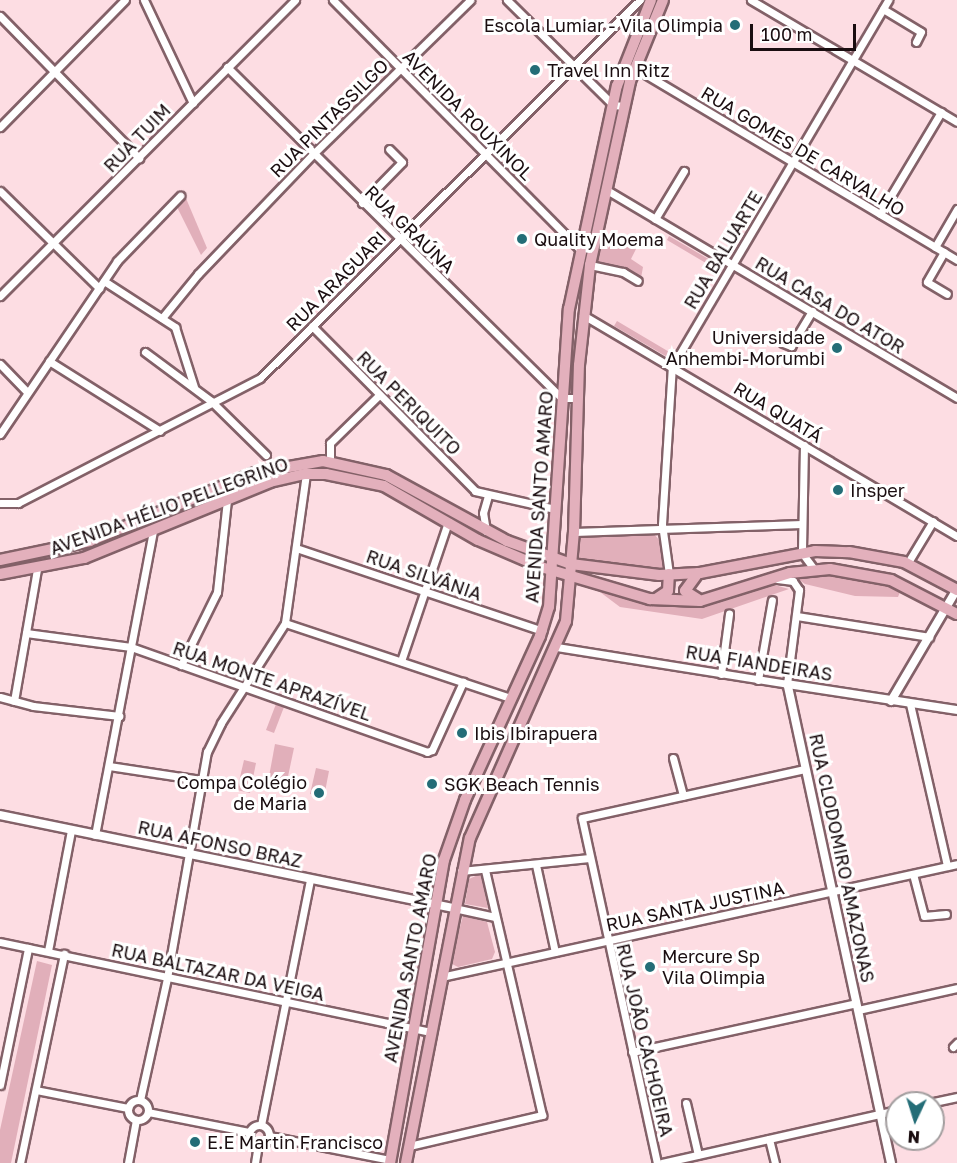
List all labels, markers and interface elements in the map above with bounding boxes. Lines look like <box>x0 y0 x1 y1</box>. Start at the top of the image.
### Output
scale bar <box>753 12 860 50</box>
place label: Escola Lumiar - Vila Olimpia <box>484 14 723 36</box>
marker: Escola Lumiar - Vila Olimpia <box>728 18 742 32</box>
text: 100 m <box>761 23 812 45</box>
street label: AVENIDA ROUXINOL <box>398 45 538 185</box>
street label: RUA PINTASSILGO <box>265 54 393 182</box>
place label: Travel Inn Ritz <box>547 59 670 81</box>
marker: Travel Inn Ritz <box>528 63 542 77</box>
street label: RUA GOMES DE CARVALHO <box>697 82 909 220</box>
street label: RUA TUIM <box>99 99 175 177</box>
street label: RUA GRAÚNA <box>361 181 459 277</box>
street label: RUA BALUARTE <box>679 187 767 313</box>
street label: RUA ARAGUARI <box>282 227 390 335</box>
place label: Quality Moema <box>534 228 664 250</box>
marker: Quality Moema <box>515 232 529 246</box>
street label: RUA CASA DO ATOR <box>751 252 909 358</box>
place label: Universidade Anhembi-Morumbi <box>666 327 825 370</box>
marker: Universidade Anhembi-Morumbi <box>830 341 844 355</box>
street label: RUA PERIQUITO <box>353 347 465 459</box>
street label: RUA QUATÁ <box>730 377 826 447</box>
street label: AVENIDA SANTO AMARO <box>521 390 557 604</box>
street label: AVENIDA HÉLIO PELLEGRINO <box>47 453 291 559</box>
place label: Insper <box>850 479 905 501</box>
marker: Insper <box>831 483 845 497</box>
street label: RUA SILVÂNIA <box>363 545 485 605</box>
street label: RUA MONTE APRAZÍVEL <box>170 637 374 725</box>
street label: RUA FIANDEIRAS <box>684 641 834 685</box>
place label: Ibis Ibirapuera <box>474 722 598 744</box>
marker: Ibis Ibirapuera <box>455 726 469 740</box>
street label: RUA CLODOMIRO AMAZONAS <box>805 732 879 984</box>
place label: Compa Colégio de Maria <box>177 772 307 814</box>
place label: SGK Beach Tennis <box>444 773 600 795</box>
marker: SGK Beach Tennis <box>425 777 439 791</box>
marker: Compa Colégio de Maria <box>312 786 326 800</box>
street label: RUA AFONSO BRAZ <box>136 816 304 872</box>
street label: AVENIDA SANTO AMARO <box>379 852 441 1064</box>
street label: RUA SANTA JUSTINA <box>604 877 786 935</box>
street label: RUA BALTAZAR DA VEIGA <box>110 939 326 1005</box>
street label: RUA JOÃO CACHOEIRA <box>612 941 678 1139</box>
place label: Mercure Sp Vila Olimpia <box>662 946 765 988</box>
marker: Mercure Sp Vila Olimpia <box>643 960 657 974</box>
north arrow <box>885 1091 945 1151</box>
text: N <box>907 1127 921 1147</box>
place label: E.E Martin Francisco <box>207 1131 383 1153</box>
marker: E.E Martin Francisco <box>188 1135 202 1149</box>

